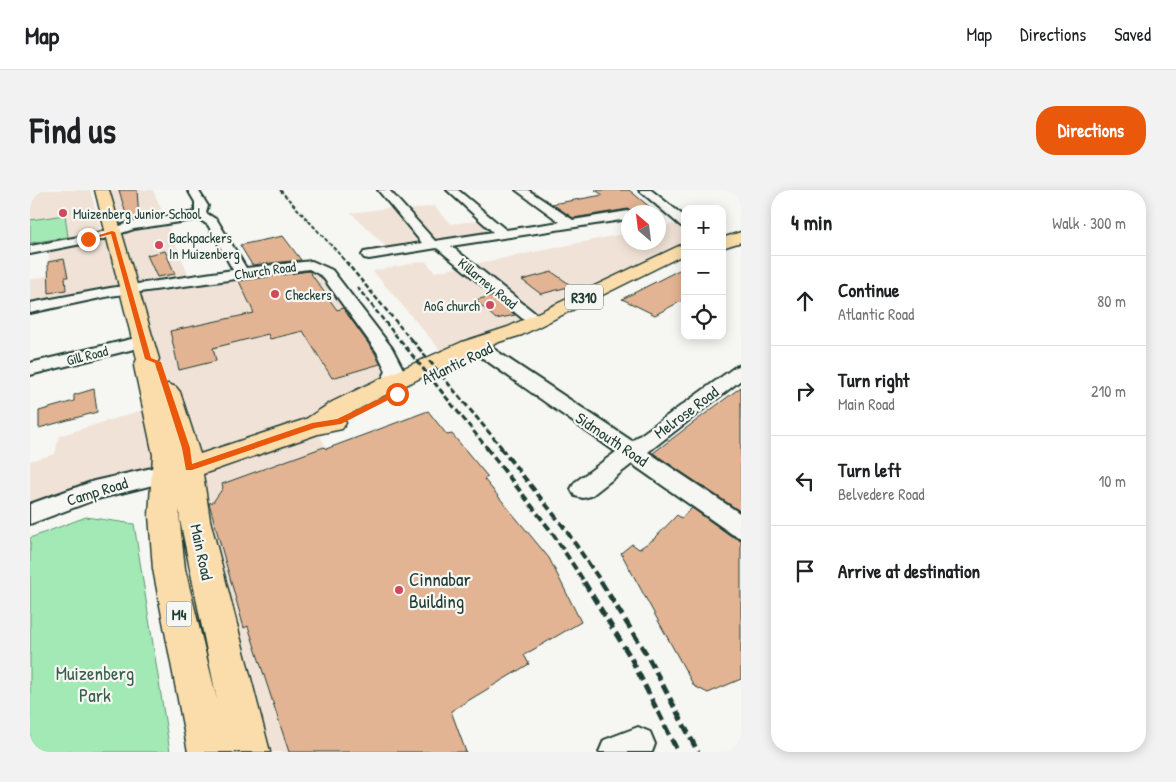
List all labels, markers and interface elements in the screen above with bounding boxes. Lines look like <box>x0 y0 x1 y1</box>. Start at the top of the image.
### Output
text: Map <box>25 19 59 51</box>
text: Map <box>967 22 992 47</box>
text: Directions <box>1020 22 1086 47</box>
text: Saved <box>1114 22 1151 47</box>
button: Directions <box>1036 106 1146 155</box>
text: Find us <box>30 107 116 154</box>
place label: Muizenberg Junior School <box>73 204 202 224</box>
north arrow <box>621 205 666 250</box>
map controls <box>681 205 726 340</box>
button: + <box>681 205 726 250</box>
marker: Muizenberg Junior School <box>57 207 69 219</box>
text: 4 min <box>791 208 832 237</box>
text: Walk · 300 m <box>1052 212 1126 234</box>
route end <box>77 228 100 251</box>
place label: Backpackers In Muizenberg <box>169 228 240 264</box>
marker: Backpackers In Muizenberg <box>153 239 165 251</box>
button: − <box>681 250 726 295</box>
street label: Killarney Road <box>454 253 522 314</box>
street label: Church Road <box>233 256 298 284</box>
text: Continue <box>838 277 899 303</box>
road number: R310 <box>565 284 603 310</box>
place label: Checkers <box>285 285 332 304</box>
icon: ahead <box>791 287 819 315</box>
marker: Checkers <box>269 288 281 300</box>
text: 80 m <box>1097 290 1126 312</box>
button: locate <box>681 295 726 340</box>
place label: AoG church <box>424 296 480 315</box>
marker: AoG church <box>484 299 496 311</box>
text: Atlantic Road <box>838 303 914 325</box>
street label: Atlantic Road <box>418 336 496 390</box>
street label: Gill Road <box>64 341 110 369</box>
text: Turn right <box>838 367 909 393</box>
icon: right <box>791 377 819 405</box>
text: 210 m <box>1091 380 1126 402</box>
street label: Melrose Road <box>649 381 723 443</box>
route start <box>386 383 409 406</box>
text: Main Road <box>838 393 895 415</box>
street label: Sidmouth Road <box>571 407 653 471</box>
text: Turn left <box>838 457 901 483</box>
icon: left <box>791 467 819 495</box>
text: 10 m <box>1098 470 1126 492</box>
street label: Camp Road <box>64 471 130 511</box>
text: Belvedere Road <box>838 483 925 505</box>
street label: Main Road <box>185 522 219 582</box>
icon: arrive <box>791 557 819 585</box>
text: Arrive at destination <box>838 558 980 584</box>
place label: Cinnabar Building <box>409 566 472 614</box>
marker: Cinnabar Building <box>393 584 405 596</box>
road number: M4 <box>166 602 192 626</box>
park label: Muizenberg Park <box>56 660 134 708</box>

